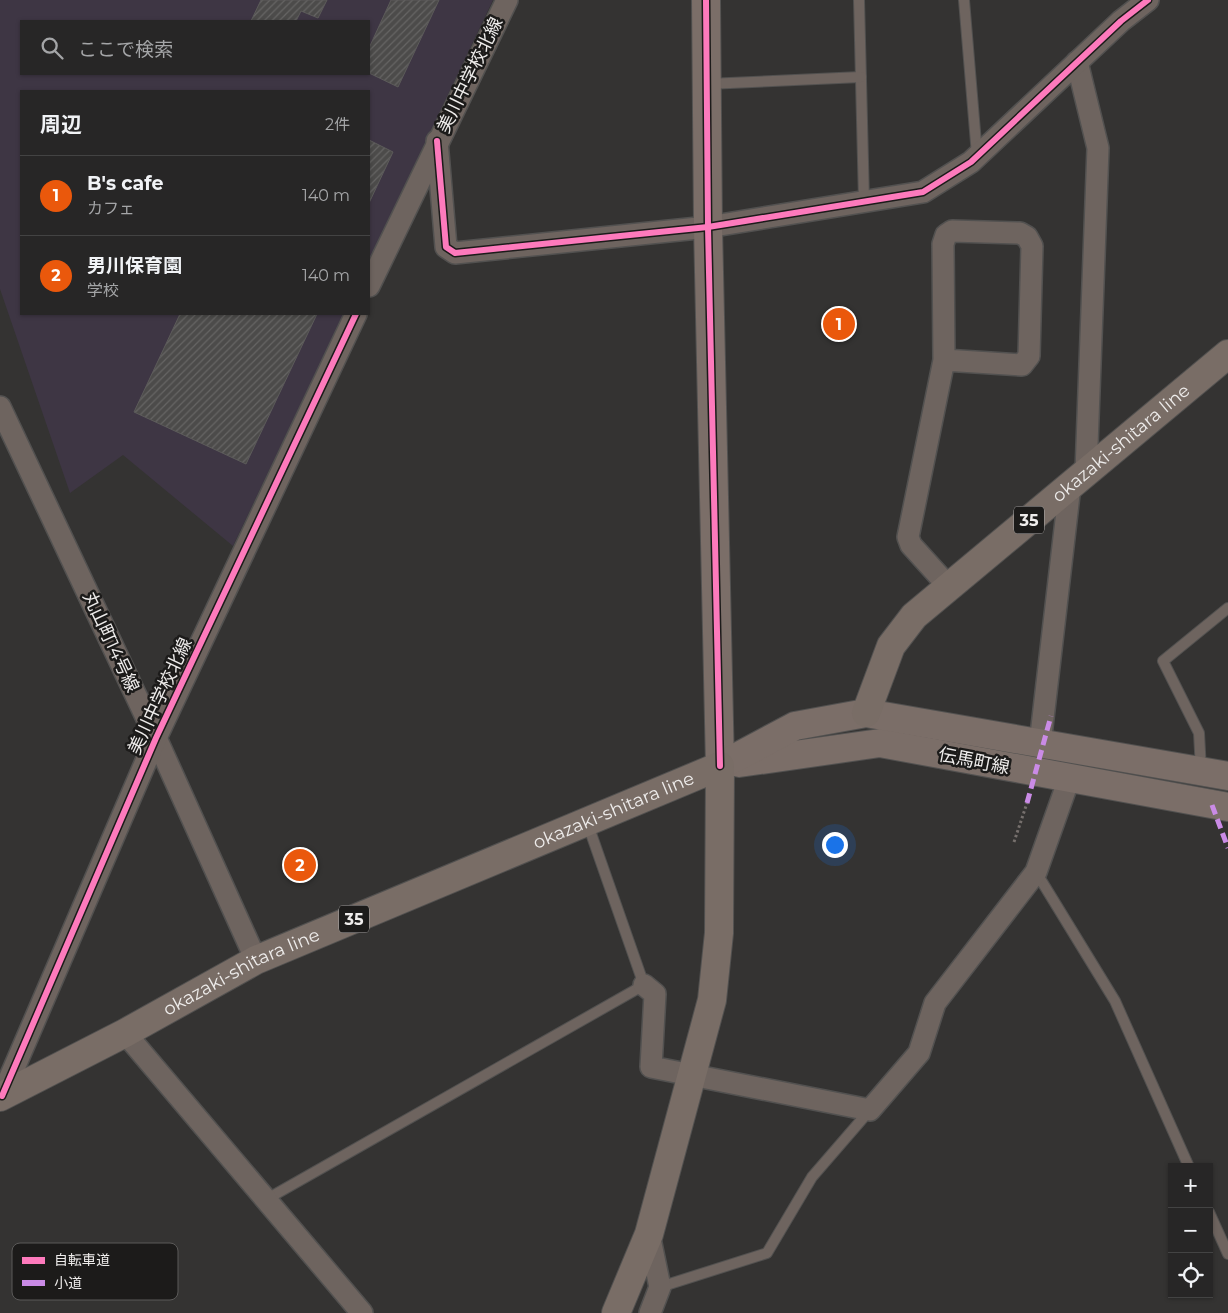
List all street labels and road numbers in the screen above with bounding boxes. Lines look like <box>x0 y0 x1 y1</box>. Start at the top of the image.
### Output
street label: 美川中学校北線 <box>432 14 508 136</box>
street label: okazaki-shitara line <box>1048 379 1194 507</box>
road number: 35 <box>1014 506 1044 534</box>
street label: 丸山町14号線 <box>78 588 144 696</box>
street label: 美川中学校北線 <box>123 634 197 758</box>
street label: 伝馬町線 <box>937 743 1011 779</box>
street label: okazaki-shitara line <box>530 767 698 854</box>
road number: 35 <box>339 906 369 932</box>
street label: okazaki-shitara line <box>159 924 323 1021</box>

